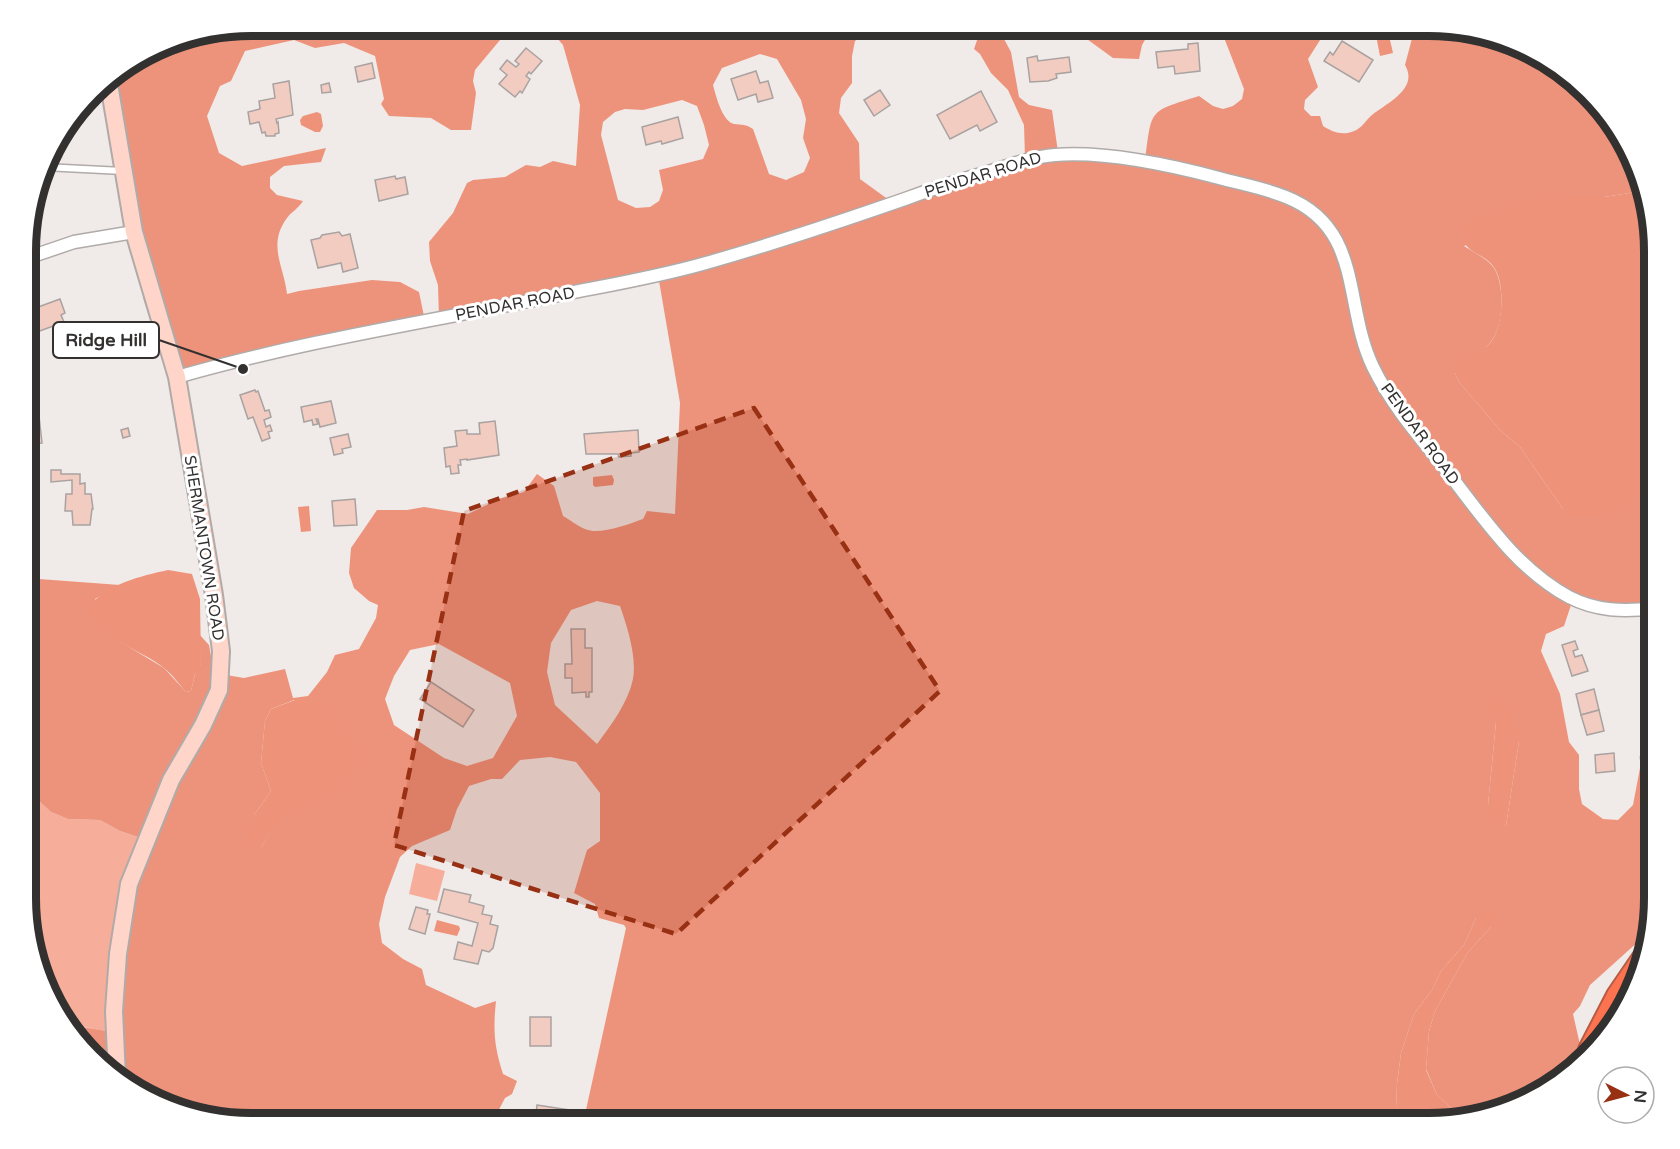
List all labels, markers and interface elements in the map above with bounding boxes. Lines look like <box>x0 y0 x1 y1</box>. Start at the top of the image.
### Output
street label: PENDAR ROAD <box>922 148 1044 202</box>
street label: PENDAR ROAD <box>454 283 576 325</box>
callout: Ridge Hill <box>53 322 159 358</box>
text: Ridge Hill <box>65 329 147 351</box>
street label: PENDAR ROAD <box>1376 379 1464 489</box>
street label: SHERMANTOWN ROAD <box>179 454 229 642</box>
north arrow <box>1596 1065 1656 1125</box>
text: N <box>1629 1089 1651 1104</box>

